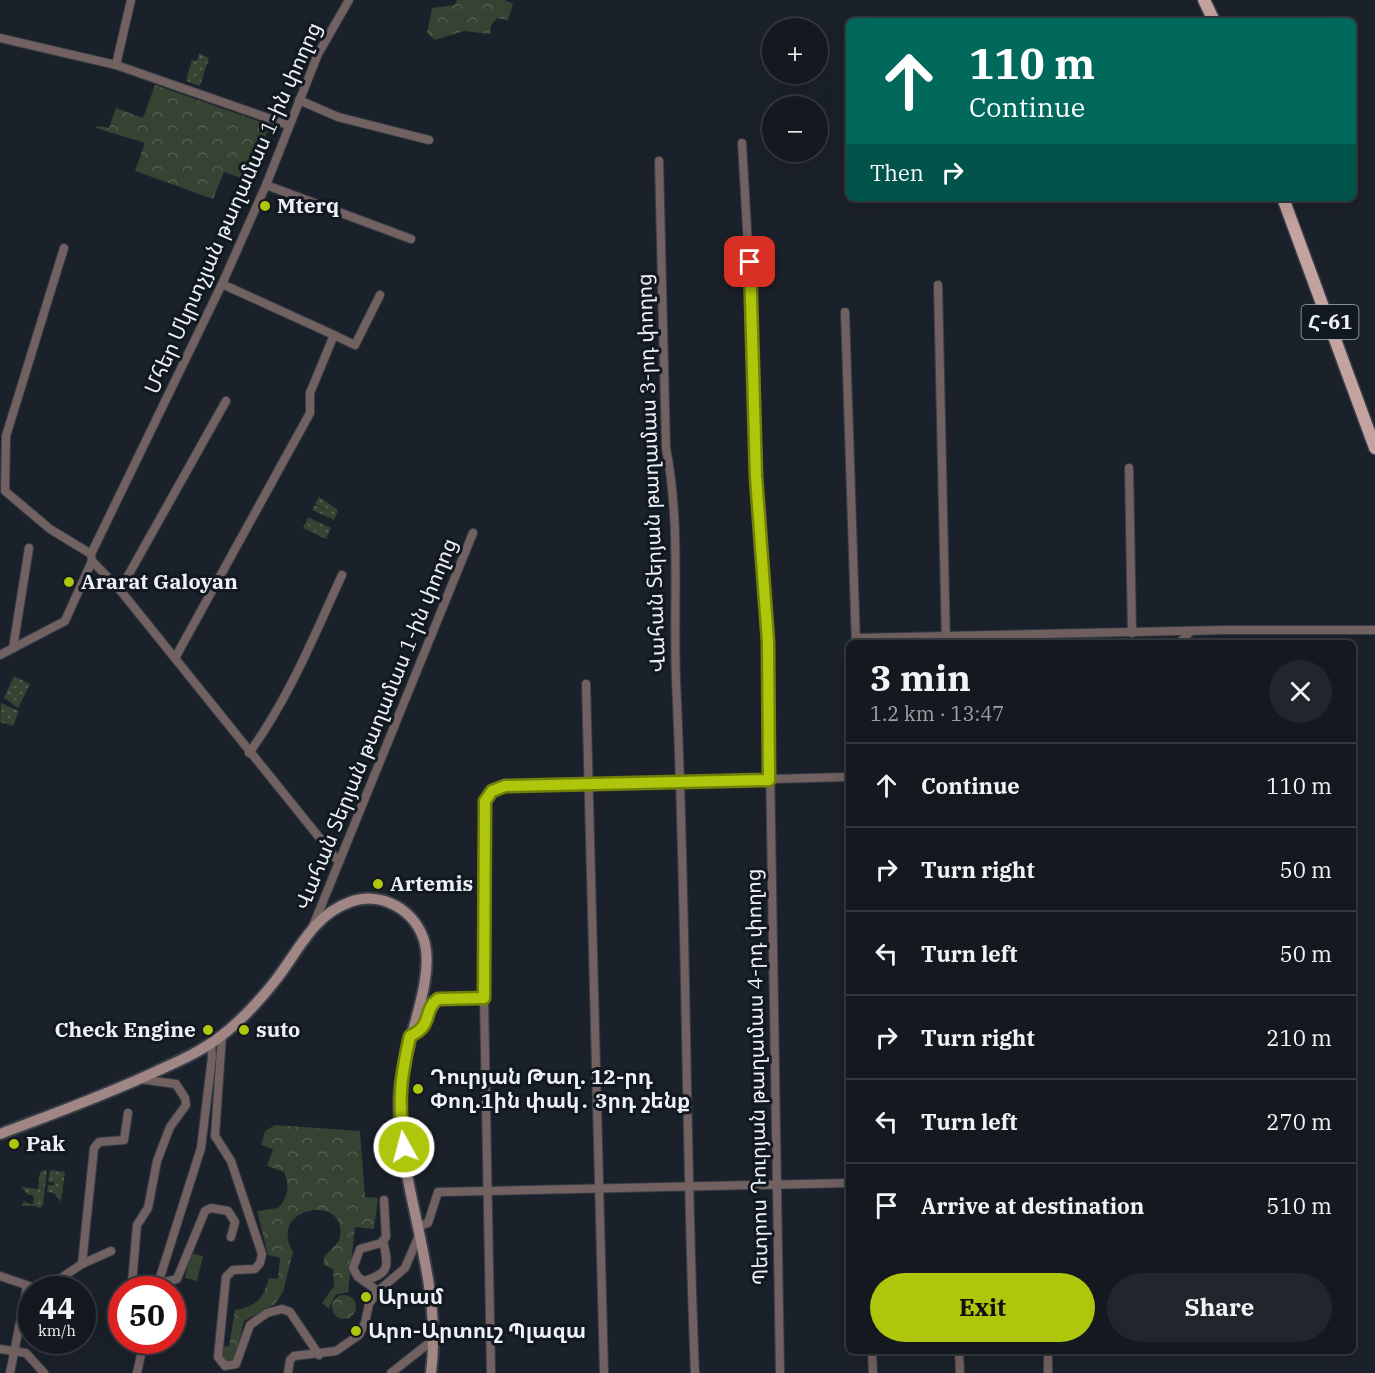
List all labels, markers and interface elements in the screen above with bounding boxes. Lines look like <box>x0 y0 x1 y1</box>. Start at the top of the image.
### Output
street label: Մհեր Մկրտչյան թաղամաս 1-ին փողոց <box>137 17 327 398</box>
map controls <box>762 18 828 162</box>
button: + <box>762 18 828 84</box>
text: 110 m <box>969 36 1095 91</box>
icon: ahead <box>870 42 948 120</box>
text: Continue <box>969 89 1085 124</box>
button: − <box>762 96 828 162</box>
icon: right <box>936 156 969 189</box>
text: Then <box>870 158 924 187</box>
place label: Mterq <box>277 191 339 219</box>
marker: Mterq <box>258 199 272 213</box>
pin <box>724 236 775 287</box>
icon: arrive <box>733 245 766 278</box>
street label: Վահան Տերյան թաղամաս 3-րդ փողոց <box>629 273 671 673</box>
road number: Հ-61 <box>1302 305 1358 339</box>
street label: Վահան Տերյան թաղամաս 1-ին փողոց <box>287 534 463 914</box>
place label: Ararat Galoyan <box>81 567 238 595</box>
marker: Ararat Galoyan <box>62 575 76 589</box>
text: 3 min <box>870 654 971 701</box>
button: close <box>1269 660 1332 723</box>
text: 1.2 km · 13:47 <box>870 700 1004 727</box>
icon: ahead <box>870 769 903 802</box>
text: Continue <box>921 771 1020 800</box>
text: 110 m <box>1266 771 1332 800</box>
icon: right <box>870 853 903 886</box>
text: Turn right <box>921 855 1035 884</box>
text: 50 m <box>1280 855 1332 884</box>
street label: Պետրոս Դուրյան թաղամաս 4-րդ փողոց <box>738 868 774 1286</box>
place label: Artemis <box>390 869 473 897</box>
marker: Artemis <box>371 877 385 891</box>
icon: left <box>870 937 903 970</box>
text: Turn left <box>921 939 1017 968</box>
text: 50 m <box>1280 939 1332 968</box>
place label: Check Engine <box>55 1015 196 1043</box>
place label: suto <box>256 1015 300 1043</box>
icon: right <box>870 1021 903 1054</box>
marker: Check Engine <box>201 1023 215 1037</box>
marker: suto <box>237 1023 251 1037</box>
text: Turn right <box>921 1023 1035 1052</box>
text: 210 m <box>1266 1023 1332 1052</box>
place label: Դուրյան Թաղ. 12-րդ Փող.1ին փակ․ 3րդ շենք <box>430 1062 690 1114</box>
marker: Դուրյան Թաղ. 12-րդ Փող.1ին փակ․ 3րդ շենք <box>411 1082 425 1096</box>
icon: left <box>870 1105 903 1138</box>
text: Turn left <box>921 1107 1017 1136</box>
text: 270 m <box>1266 1107 1332 1136</box>
position arrow <box>372 1115 436 1179</box>
place label: Pak <box>26 1129 65 1157</box>
marker: Pak <box>7 1137 21 1151</box>
icon: arrive <box>870 1189 903 1222</box>
text: Arrive at destination <box>921 1191 1144 1220</box>
text: 510 m <box>1266 1191 1332 1220</box>
button: Exit <box>870 1273 1095 1342</box>
button: Share <box>1107 1273 1332 1342</box>
speed limit sign: 50 <box>108 1276 186 1354</box>
place label: Արամ <box>378 1282 444 1310</box>
text: 44 <box>39 1288 75 1327</box>
marker: Արամ <box>359 1290 373 1304</box>
place label: Արո-Արտուշ Պլազա <box>368 1316 586 1344</box>
text: km/h <box>38 1321 76 1340</box>
marker: Արո-Արտուշ Պլազա <box>349 1324 363 1338</box>

